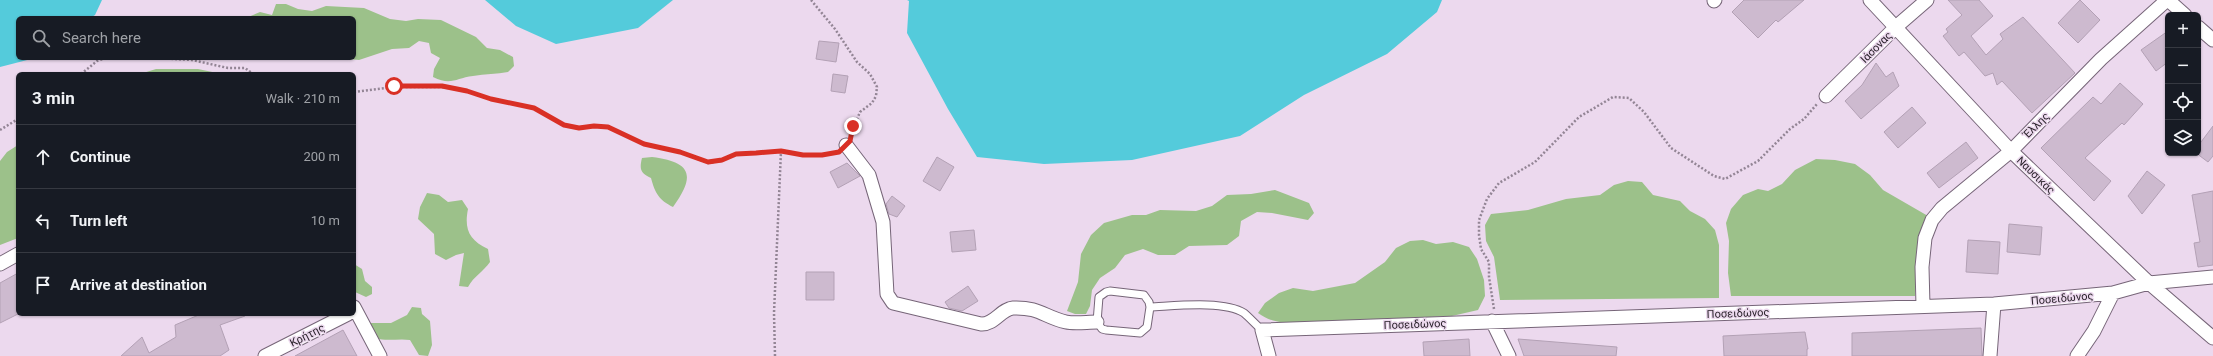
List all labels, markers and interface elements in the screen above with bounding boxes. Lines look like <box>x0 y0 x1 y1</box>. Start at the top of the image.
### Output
map controls <box>2165 12 2201 156</box>
button: + <box>2165 12 2201 48</box>
search box <box>16 16 356 60</box>
icon: search <box>30 27 52 49</box>
text: Search here <box>62 29 141 47</box>
street label: Ιάσονας <box>1858 29 1895 66</box>
button: − <box>2165 48 2201 84</box>
route start <box>385 77 403 95</box>
button: locate <box>2165 84 2201 120</box>
text: 3 min <box>32 88 75 108</box>
text: Walk · 210 m <box>265 91 340 106</box>
street label: Έλλης <box>2020 110 2052 142</box>
route end <box>844 117 862 135</box>
button: layers <box>2165 120 2201 156</box>
icon: ahead <box>32 146 54 168</box>
text: Continue <box>70 148 131 166</box>
text: 200 m <box>303 149 340 164</box>
street label: Ναυσικάς <box>2014 154 2058 197</box>
icon: left <box>32 210 54 232</box>
text: Turn left <box>70 212 127 230</box>
text: 10 m <box>311 213 340 228</box>
icon: arrive <box>32 274 54 296</box>
text: Arrive at destination <box>70 276 207 294</box>
street label: Ποσειδώνος <box>2030 289 2094 308</box>
street label: Ποσειδώνος <box>1707 306 1770 321</box>
street label: Ποσειδώνος <box>1384 317 1447 332</box>
street label: Κρήτης <box>288 321 327 350</box>

